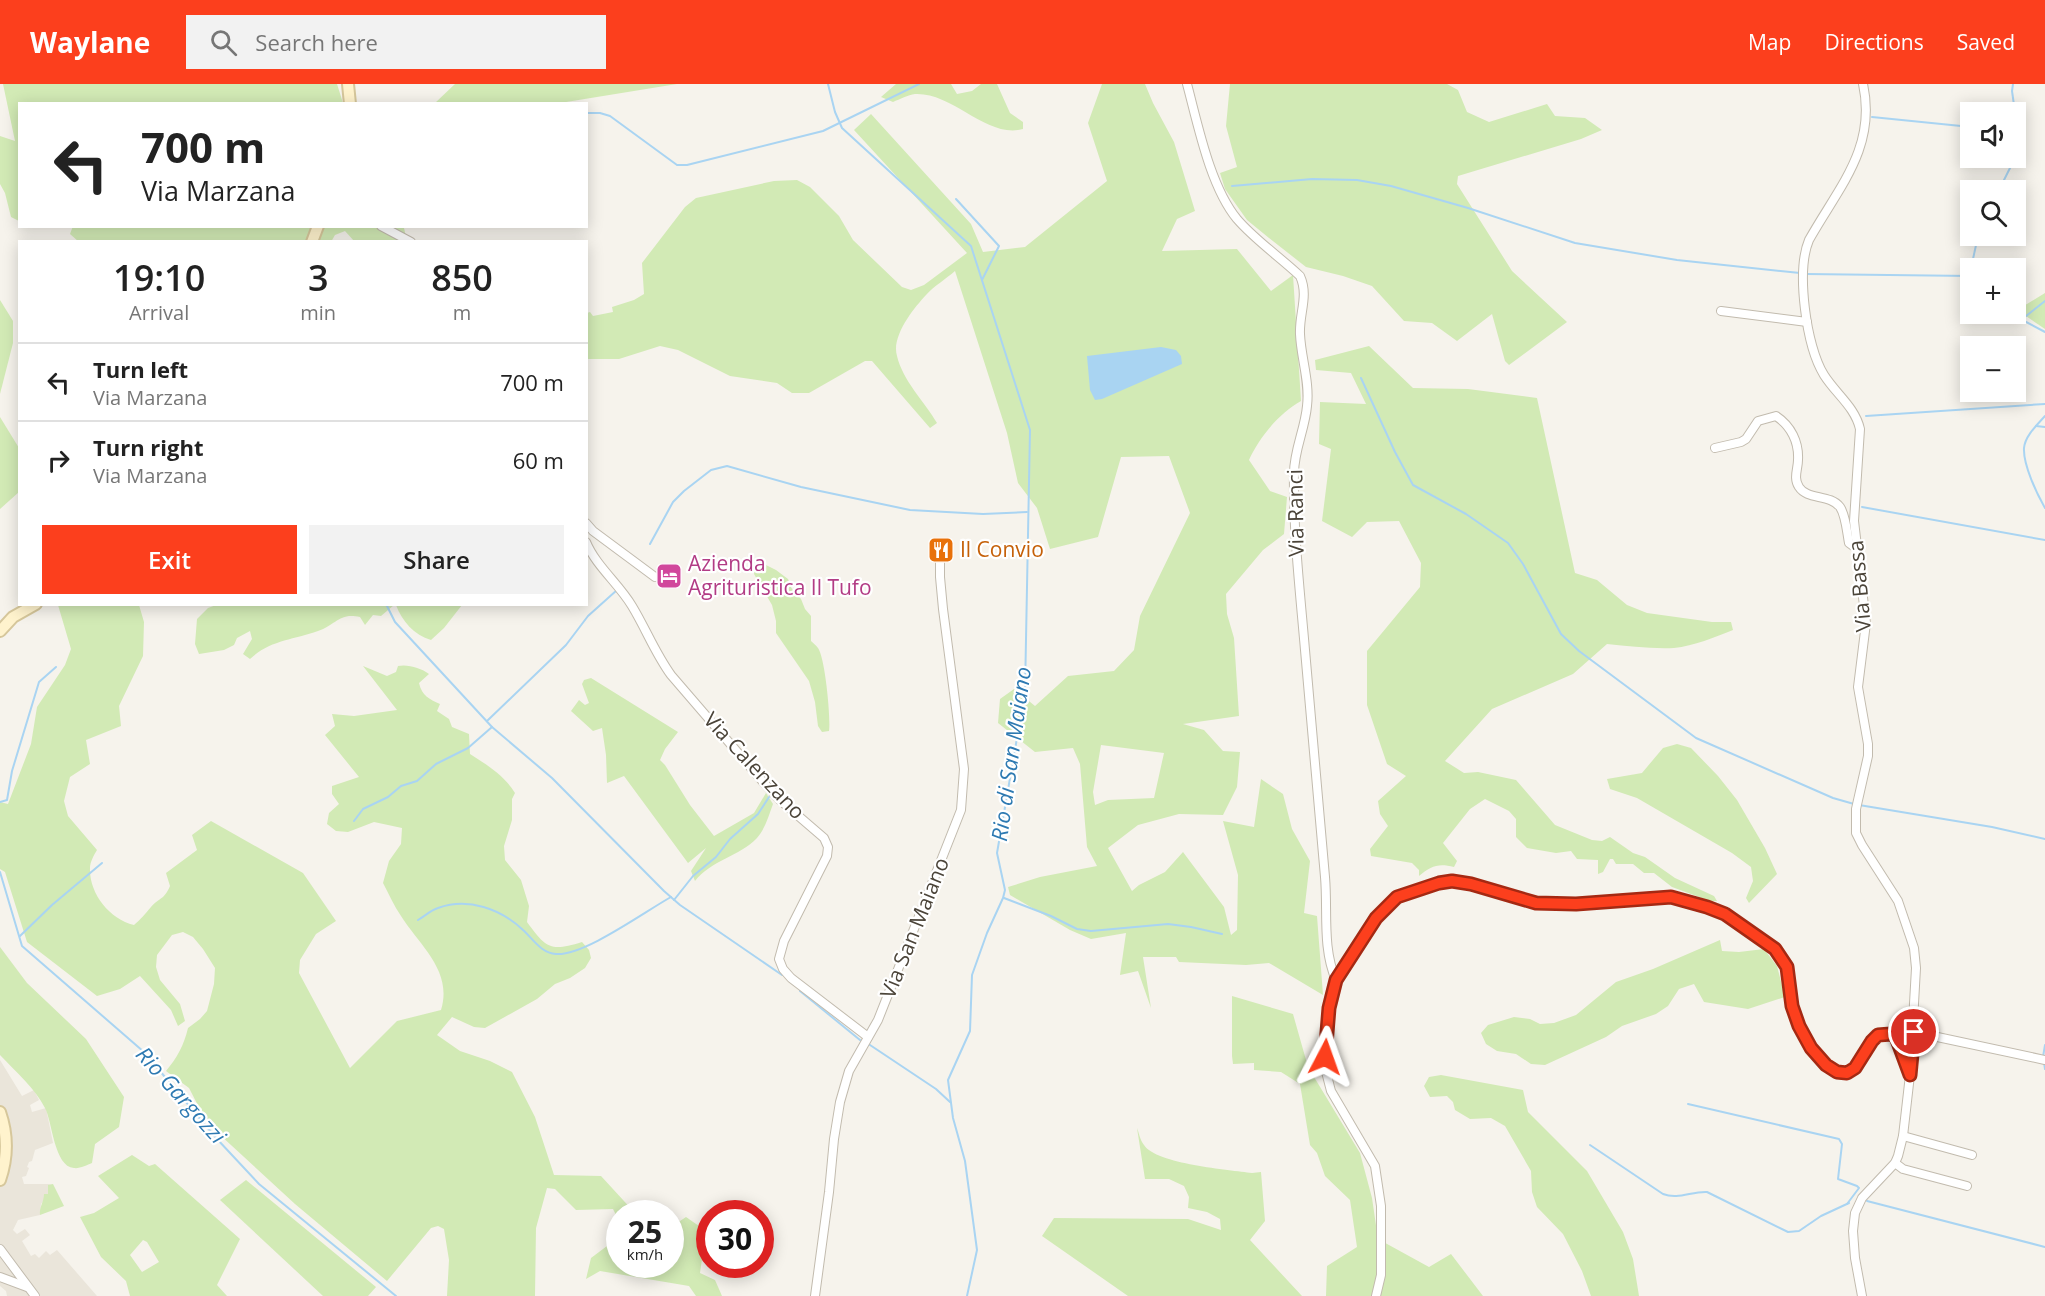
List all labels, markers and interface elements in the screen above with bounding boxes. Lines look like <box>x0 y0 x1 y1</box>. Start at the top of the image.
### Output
search box <box>186 15 606 69</box>
text: Waylane <box>30 23 150 61</box>
icon: search <box>207 26 240 59</box>
text: Search here <box>255 27 378 57</box>
text: Map <box>1748 28 1791 56</box>
text: Directions <box>1824 28 1924 56</box>
text: Saved <box>1957 28 2015 56</box>
map controls <box>1960 102 2026 402</box>
button: sound <box>1960 102 2026 168</box>
text: 700 m <box>141 118 265 175</box>
icon: left <box>42 126 120 204</box>
text: Via Marzana <box>141 172 295 209</box>
button: search <box>1960 180 2026 246</box>
text: 19:10 <box>113 253 205 302</box>
text: 3 <box>308 253 329 302</box>
text: 850 <box>431 253 493 302</box>
button: + <box>1960 258 2026 324</box>
text: Arrival <box>129 299 189 326</box>
text: min <box>300 299 336 326</box>
text: m <box>453 299 471 326</box>
button: − <box>1960 336 2026 402</box>
text: Turn left <box>93 354 188 384</box>
icon: left <box>42 366 75 399</box>
text: 700 m <box>500 367 564 397</box>
text: Via Marzana <box>93 384 207 411</box>
text: Turn right <box>93 432 204 462</box>
icon: right <box>42 444 75 477</box>
text: 60 m <box>513 445 564 475</box>
text: Via Marzana <box>93 462 207 489</box>
street label: Via Ranci <box>1280 469 1310 557</box>
button: Exit <box>42 525 297 594</box>
button: Share <box>309 525 564 594</box>
restaurant icon: Il Convio <box>926 535 956 565</box>
place label: Il Convio <box>960 535 1044 563</box>
street label: Via Bassa <box>1841 539 1877 633</box>
place label: Azienda Agrituristica Il Tufo <box>688 549 872 601</box>
hotel icon: Azienda Agrituristica Il Tufo <box>654 561 684 591</box>
water label: Rio di San Maiano <box>983 665 1037 843</box>
street label: Via Calenzano <box>698 706 812 825</box>
street label: Via San Maiano <box>873 853 955 1002</box>
pin <box>1888 1006 1939 1057</box>
icon: arrive <box>1897 1015 1930 1048</box>
position arrow <box>1293 1025 1357 1089</box>
water label: Rio Gargozzi <box>130 1039 234 1150</box>
speed limit sign: 30 <box>696 1200 774 1278</box>
text: 25 <box>628 1211 662 1252</box>
text: km/h <box>627 1244 663 1264</box>

